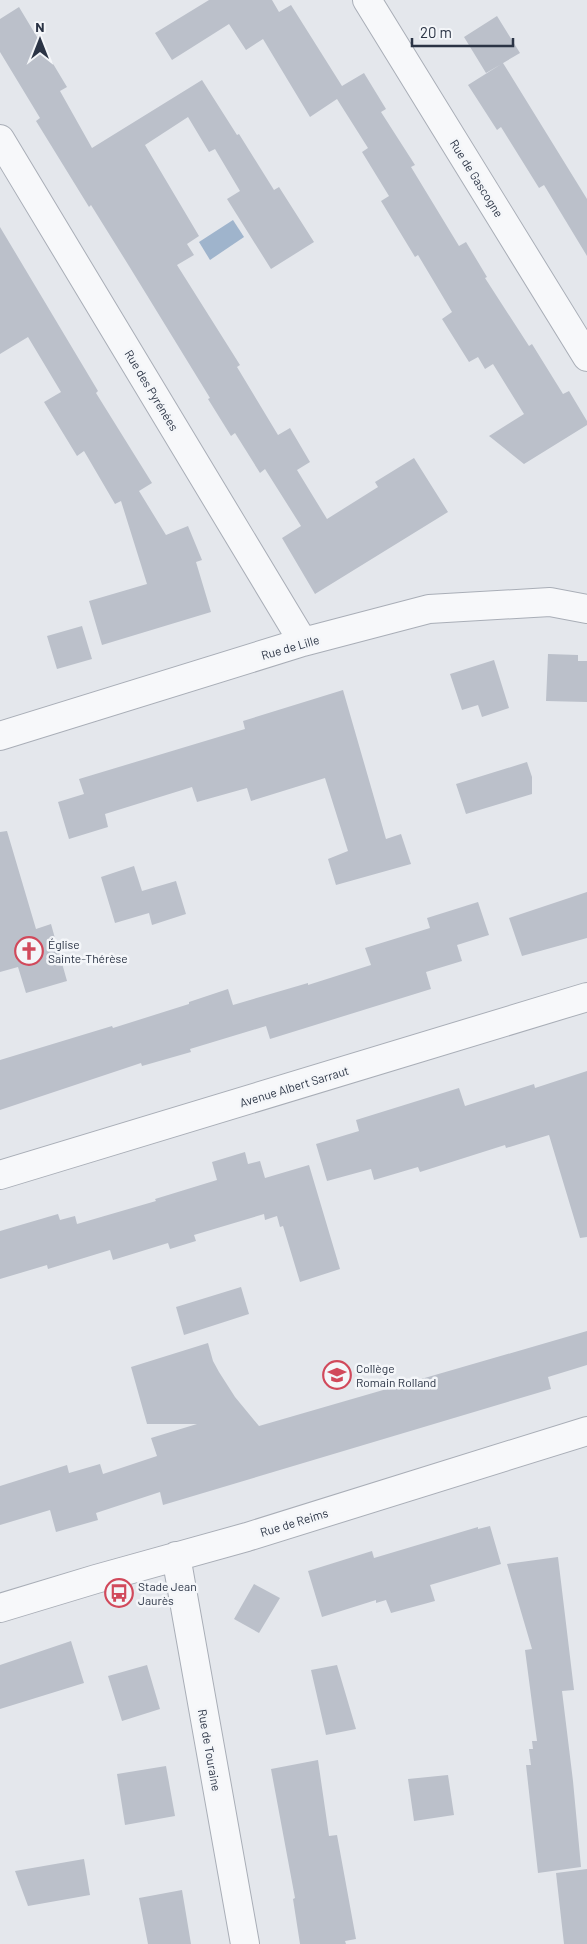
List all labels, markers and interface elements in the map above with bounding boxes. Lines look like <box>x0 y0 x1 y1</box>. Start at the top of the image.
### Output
north arrow <box>15 15 65 65</box>
scale bar <box>412 15 513 47</box>
text: N <box>35 18 45 35</box>
text: 20 m <box>420 23 452 41</box>
street label: Rue de Gascogne <box>447 137 507 219</box>
street label: Rue des Pyrénées <box>122 347 182 433</box>
street label: Rue de Lille <box>259 632 321 662</box>
church icon: Église Sainte-Thérèse <box>14 936 44 966</box>
place label: Église Sainte-Thérèse <box>48 937 128 965</box>
street label: Avenue Albert Sarraut <box>238 1063 350 1109</box>
school or university icon: Collège Romain Rolland <box>322 1360 352 1390</box>
place label: Collège Romain Rolland <box>356 1361 436 1389</box>
street label: Rue de Reims <box>258 1505 330 1539</box>
bus stop icon: Stade Jean Jaurès <box>104 1578 134 1608</box>
place label: Stade Jean Jaurès <box>138 1579 197 1607</box>
street label: Rue de Touraine <box>196 1708 224 1792</box>

